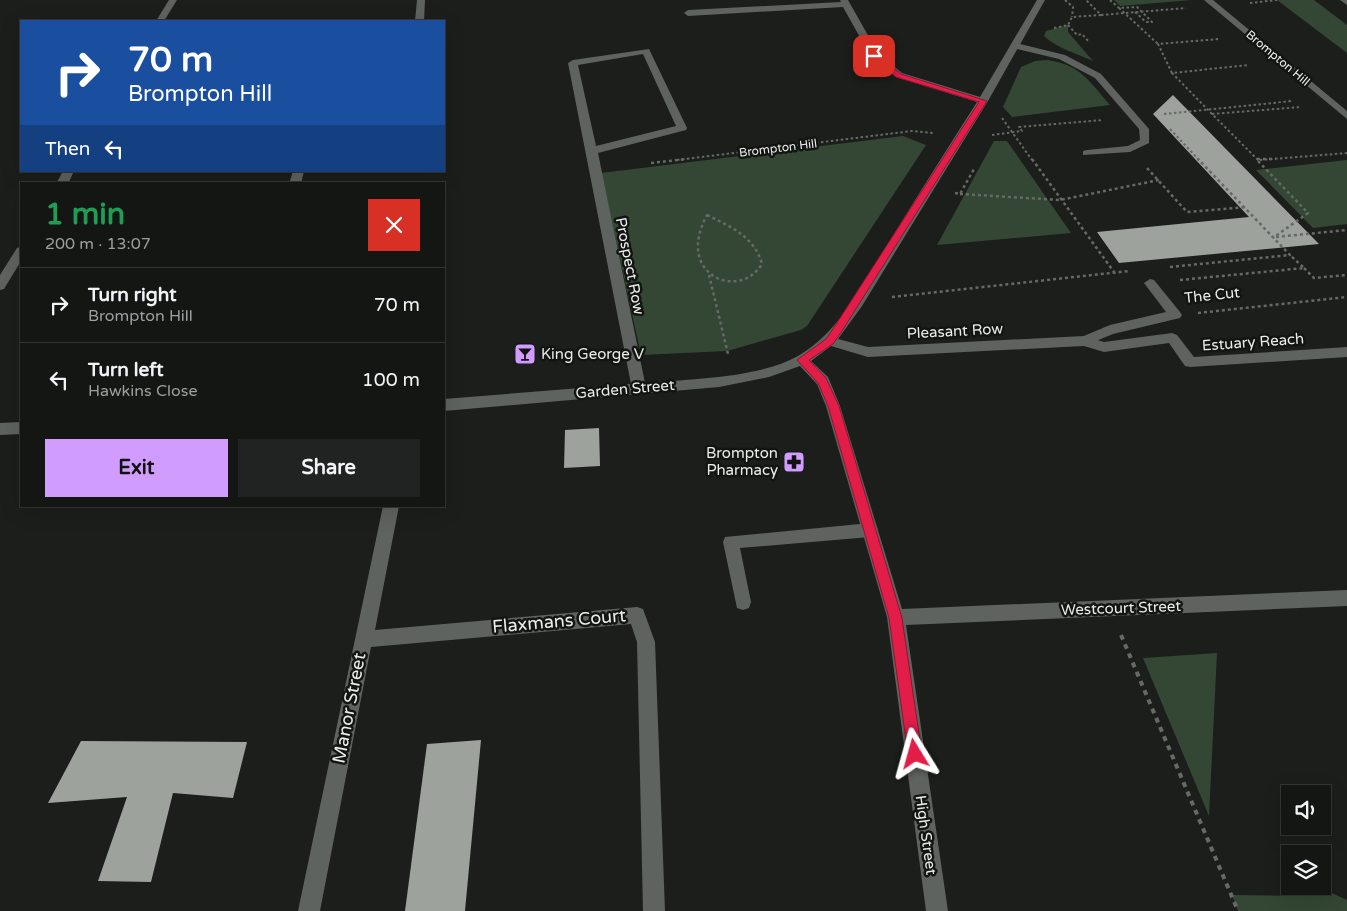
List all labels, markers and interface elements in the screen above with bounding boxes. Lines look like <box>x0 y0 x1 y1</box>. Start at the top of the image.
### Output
street label: Brompton Hill <box>1243 27 1313 89</box>
pin <box>853 35 895 77</box>
text: 70 m <box>128 39 213 81</box>
icon: right <box>45 40 110 105</box>
icon: arrive <box>860 42 888 70</box>
text: Brompton Hill <box>128 81 272 107</box>
icon: left <box>100 135 128 163</box>
street label: Brompton Hill <box>738 136 818 160</box>
text: Then <box>45 138 90 160</box>
text: 1 min <box>45 196 125 233</box>
button: close <box>368 199 420 251</box>
street label: Prospect Row <box>612 216 648 316</box>
text: 200 m · 13:07 <box>45 234 151 254</box>
street label: The Cut <box>1183 283 1241 307</box>
text: Turn right <box>88 284 176 306</box>
icon: right <box>45 291 73 319</box>
text: 70 m <box>374 294 420 316</box>
text: Brompton Hill <box>88 306 193 326</box>
street label: Pleasant Row <box>906 319 1004 343</box>
street label: Estuary Reach <box>1201 329 1305 355</box>
bar icon: King George V <box>513 342 537 366</box>
place label: King George V <box>541 345 645 363</box>
text: Turn left <box>88 359 164 381</box>
icon: left <box>45 366 73 394</box>
text: 100 m <box>362 369 420 391</box>
street label: Garden Street <box>575 376 675 402</box>
text: Hawkins Close <box>88 381 197 401</box>
button: Exit <box>45 439 228 497</box>
button: Share <box>238 439 420 497</box>
place label: Brompton Pharmacy <box>706 444 778 479</box>
pharmacy icon: Brompton Pharmacy <box>782 450 806 474</box>
street label: Westcourt Street <box>1061 597 1182 619</box>
street label: Flaxmans Court <box>491 604 627 638</box>
street label: Manor Street <box>327 651 371 765</box>
position arrow <box>888 727 940 779</box>
map controls <box>1281 785 1331 895</box>
button: sound <box>1281 785 1331 835</box>
street label: High Street <box>912 794 941 876</box>
button: layers <box>1281 845 1331 895</box>

